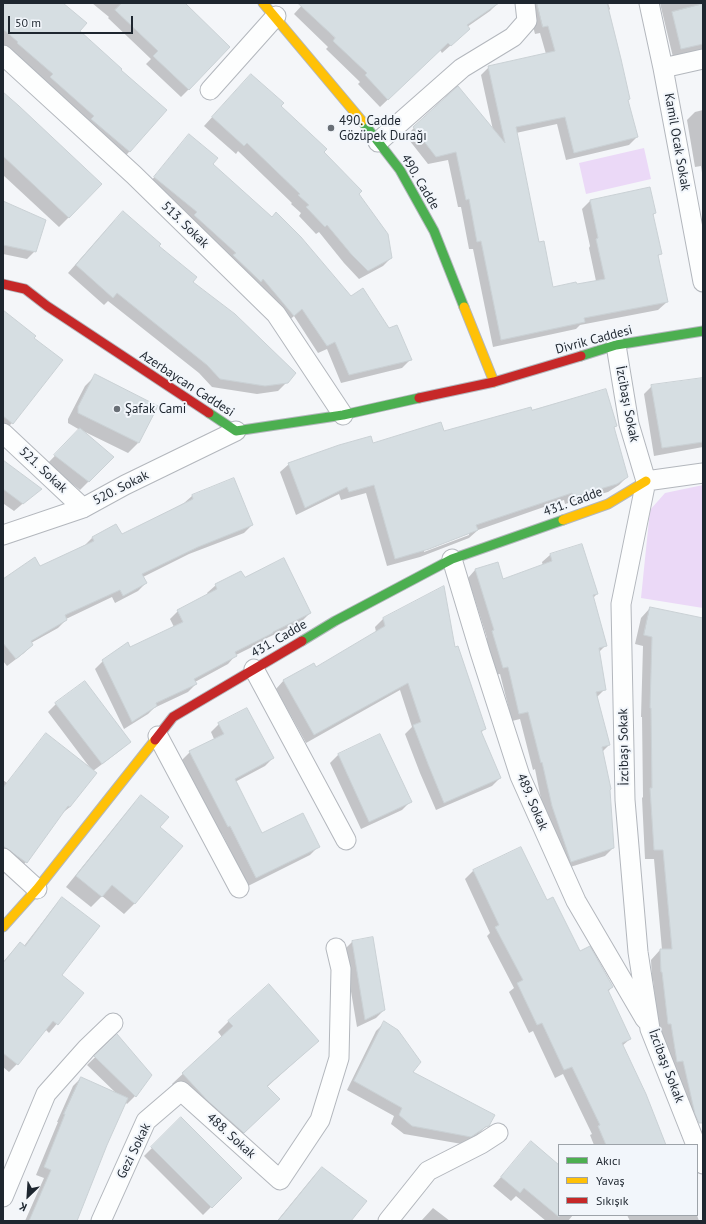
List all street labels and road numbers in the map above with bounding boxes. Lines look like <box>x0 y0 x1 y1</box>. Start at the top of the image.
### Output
street label: Kamil Ocak Sokak <box>661 92 693 192</box>
street label: 490. Cadde <box>397 152 443 212</box>
street label: 513. Sokak <box>158 198 212 252</box>
street label: Divrik Caddesi <box>554 322 634 358</box>
street label: Azerbaycan Caddesi <box>137 348 237 420</box>
street label: İzcibaşı Sokak <box>612 365 642 443</box>
street label: 521. Sokak <box>16 444 70 496</box>
street label: 520. Sokak <box>91 467 151 509</box>
street label: 431. Cadde <box>541 484 605 520</box>
street label: 431. Cadde <box>248 617 310 661</box>
street label: İzcibaşı Sokak <box>616 708 632 786</box>
street label: 489. Sokak <box>513 771 551 833</box>
street label: İzcibaşı Sokak <box>645 1027 687 1105</box>
street label: 488. Sokak <box>203 1110 259 1162</box>
street label: Gezi Sokak <box>114 1121 154 1181</box>

